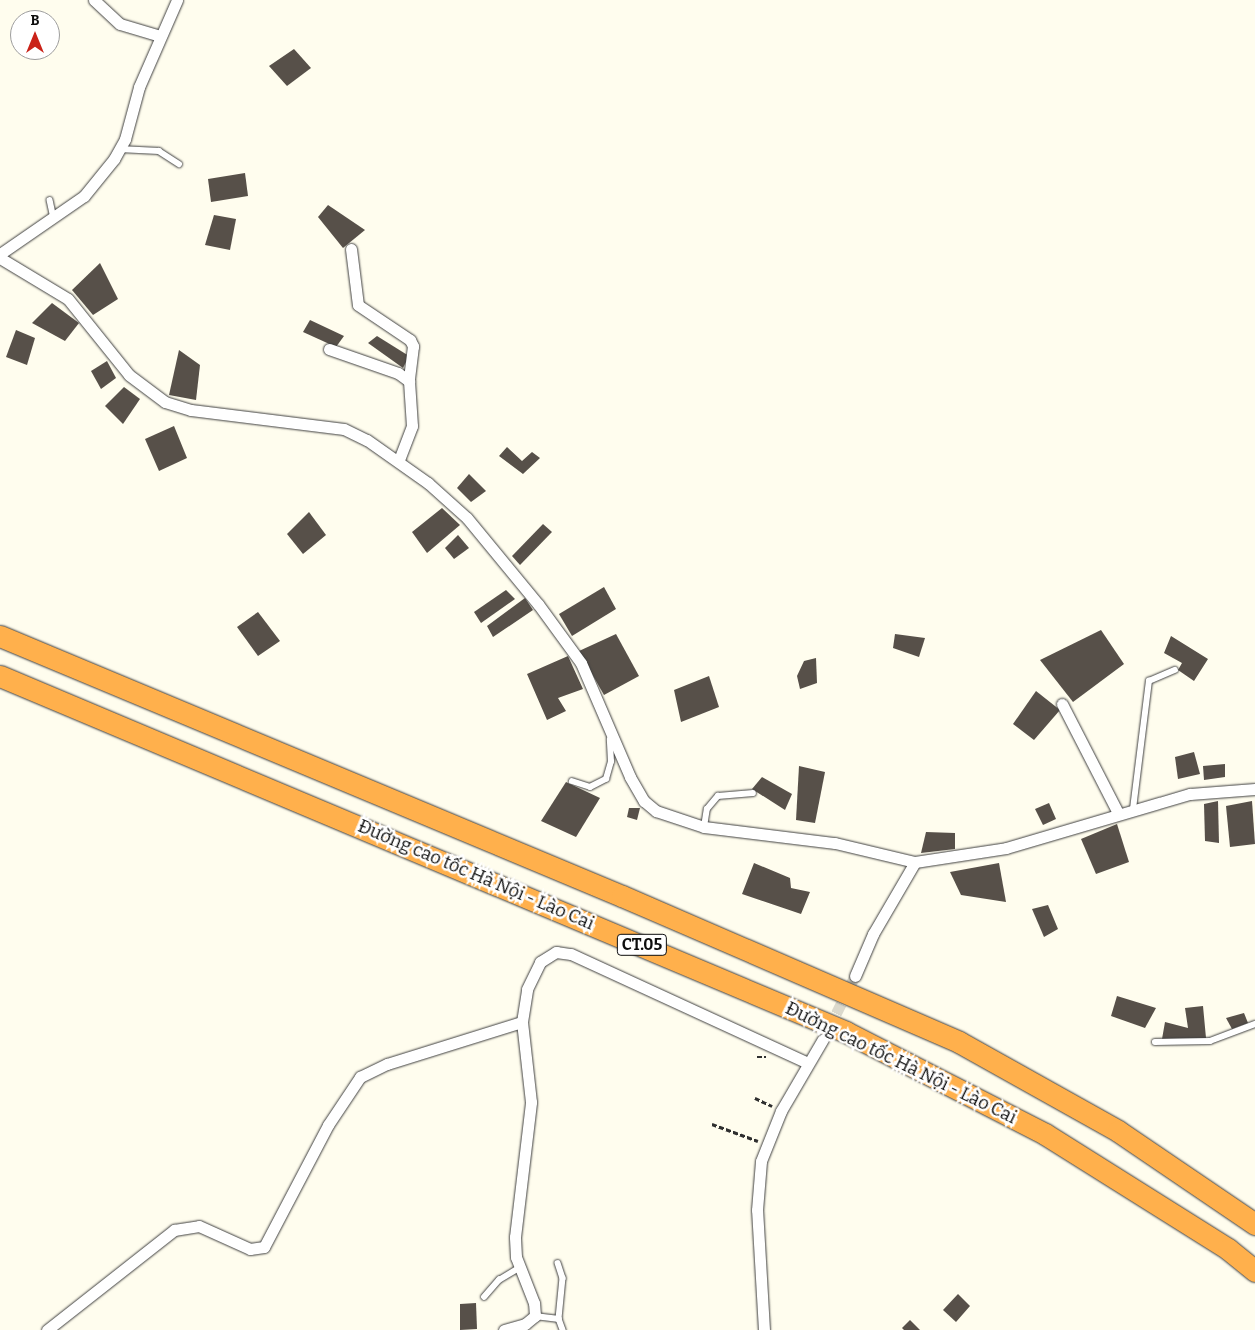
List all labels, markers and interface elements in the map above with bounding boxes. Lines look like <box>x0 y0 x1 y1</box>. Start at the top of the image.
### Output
north arrow <box>10 10 60 60</box>
text: B <box>30 12 40 29</box>
street label: Đường cao tốc Hà Nội - Lào Cai <box>355 815 597 935</box>
road number: CT.05 <box>616 932 668 958</box>
street label: Đường cao tốc Hà Nội - Lào Cai <box>782 998 1020 1128</box>

